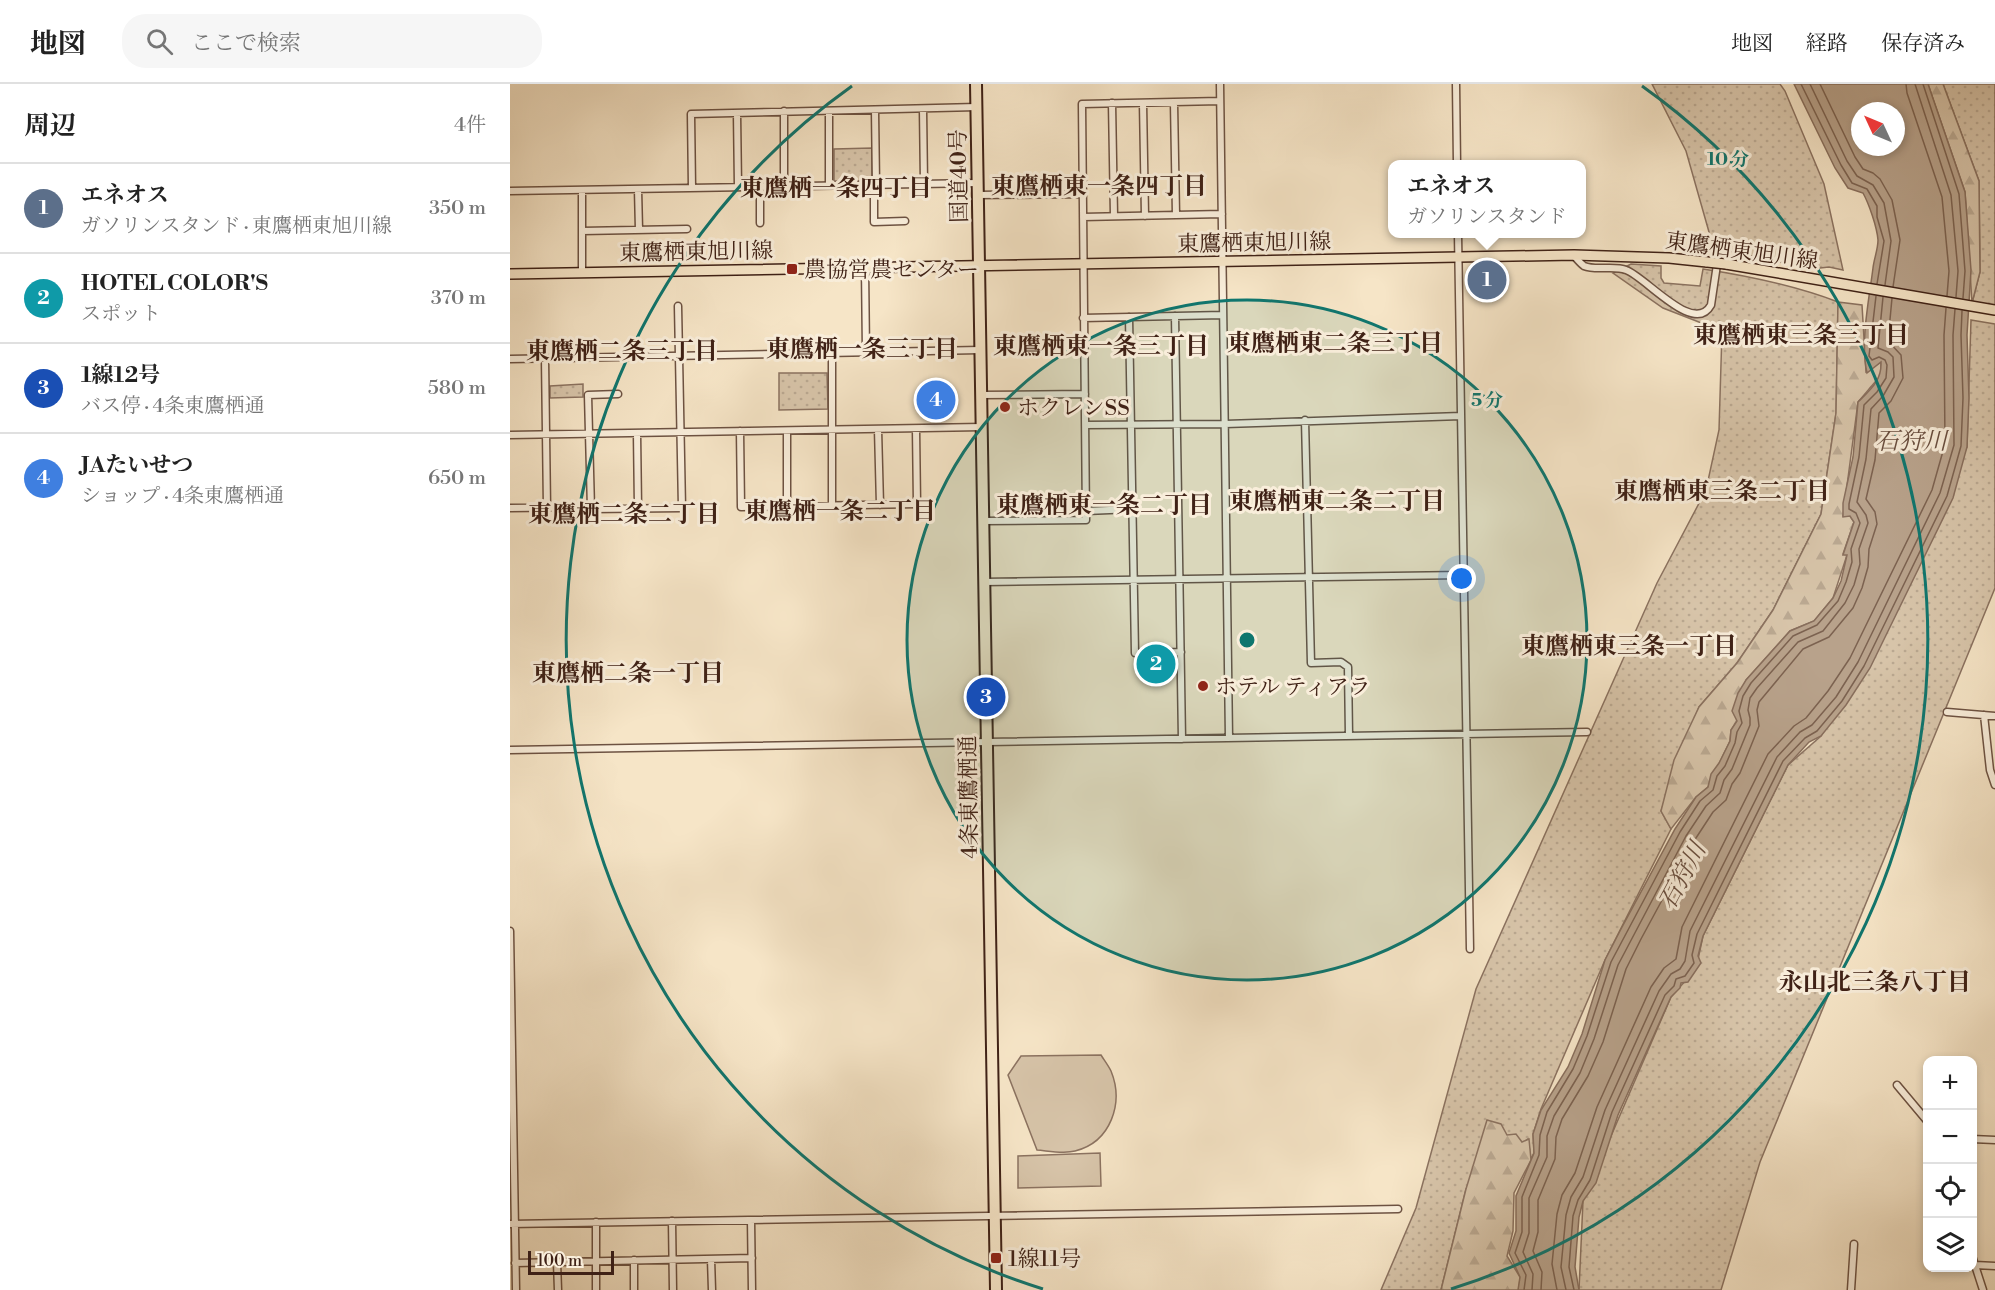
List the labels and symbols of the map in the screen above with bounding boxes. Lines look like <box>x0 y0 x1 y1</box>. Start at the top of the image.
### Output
north arrow <box>1851 102 1905 156</box>
street label: 国道40号 <box>945 129 974 223</box>
text: 10 分 <box>1707 148 1749 171</box>
district label: 東鷹栖東一条四丁目 <box>991 172 1207 202</box>
district label: 東鷹栖一条四丁目 <box>740 174 932 204</box>
street label: 東鷹栖東旭川線 <box>1664 227 1820 276</box>
street label: 東鷹栖東旭川線 <box>1177 229 1331 258</box>
street label: 東鷹栖東旭川線 <box>619 238 773 267</box>
place label: 農協営農センター <box>804 257 979 284</box>
pin: 1 <box>1468 258 1506 302</box>
marker: 農協営農センター <box>785 262 799 276</box>
district label: 東鷹栖東三条三丁目 <box>1693 321 1909 351</box>
district label: 東鷹栖東二条三丁目 <box>1227 329 1443 359</box>
district label: 東鷹栖東一条三丁目 <box>993 332 1209 362</box>
district label: 東鷹栖一条三丁目 <box>766 335 958 365</box>
district label: 東鷹栖二条三丁目 <box>526 337 718 367</box>
pin: 4 <box>916 378 956 422</box>
text: 5 分 <box>1471 389 1503 412</box>
place label: ホクレンSS <box>1017 395 1130 422</box>
marker: ホクレンSS <box>998 400 1012 414</box>
water label: 石狩川 <box>1875 427 1950 457</box>
district label: 東鷹栖東三条二丁目 <box>1614 477 1830 507</box>
district label: 東鷹栖東二条二丁目 <box>1229 487 1445 517</box>
district label: 東鷹栖東一条二丁目 <box>996 491 1212 521</box>
district label: 東鷹栖一条二丁目 <box>744 497 936 527</box>
district label: 東鷹栖二条二丁目 <box>528 500 720 530</box>
your location <box>1447 564 1476 593</box>
centre of rings <box>1237 630 1257 650</box>
district label: 東鷹栖東三条一丁目 <box>1521 632 1737 662</box>
pin: 2 <box>1136 642 1176 686</box>
district label: 東鷹栖二条一丁目 <box>532 659 724 689</box>
pin: 3 <box>966 674 1006 720</box>
place label: ホテル ティアラ <box>1215 674 1371 701</box>
marker: ホテル ティアラ <box>1196 679 1210 693</box>
street label: 4条東鷹栖通 <box>955 735 984 859</box>
water label: 石狩川 <box>1653 835 1714 915</box>
district label: 永山北三条八丁目 <box>1779 968 1971 998</box>
place label: 1線11号 <box>1008 1246 1081 1273</box>
scale bar <box>528 1248 614 1276</box>
marker: 1線11号 <box>989 1251 1003 1265</box>

